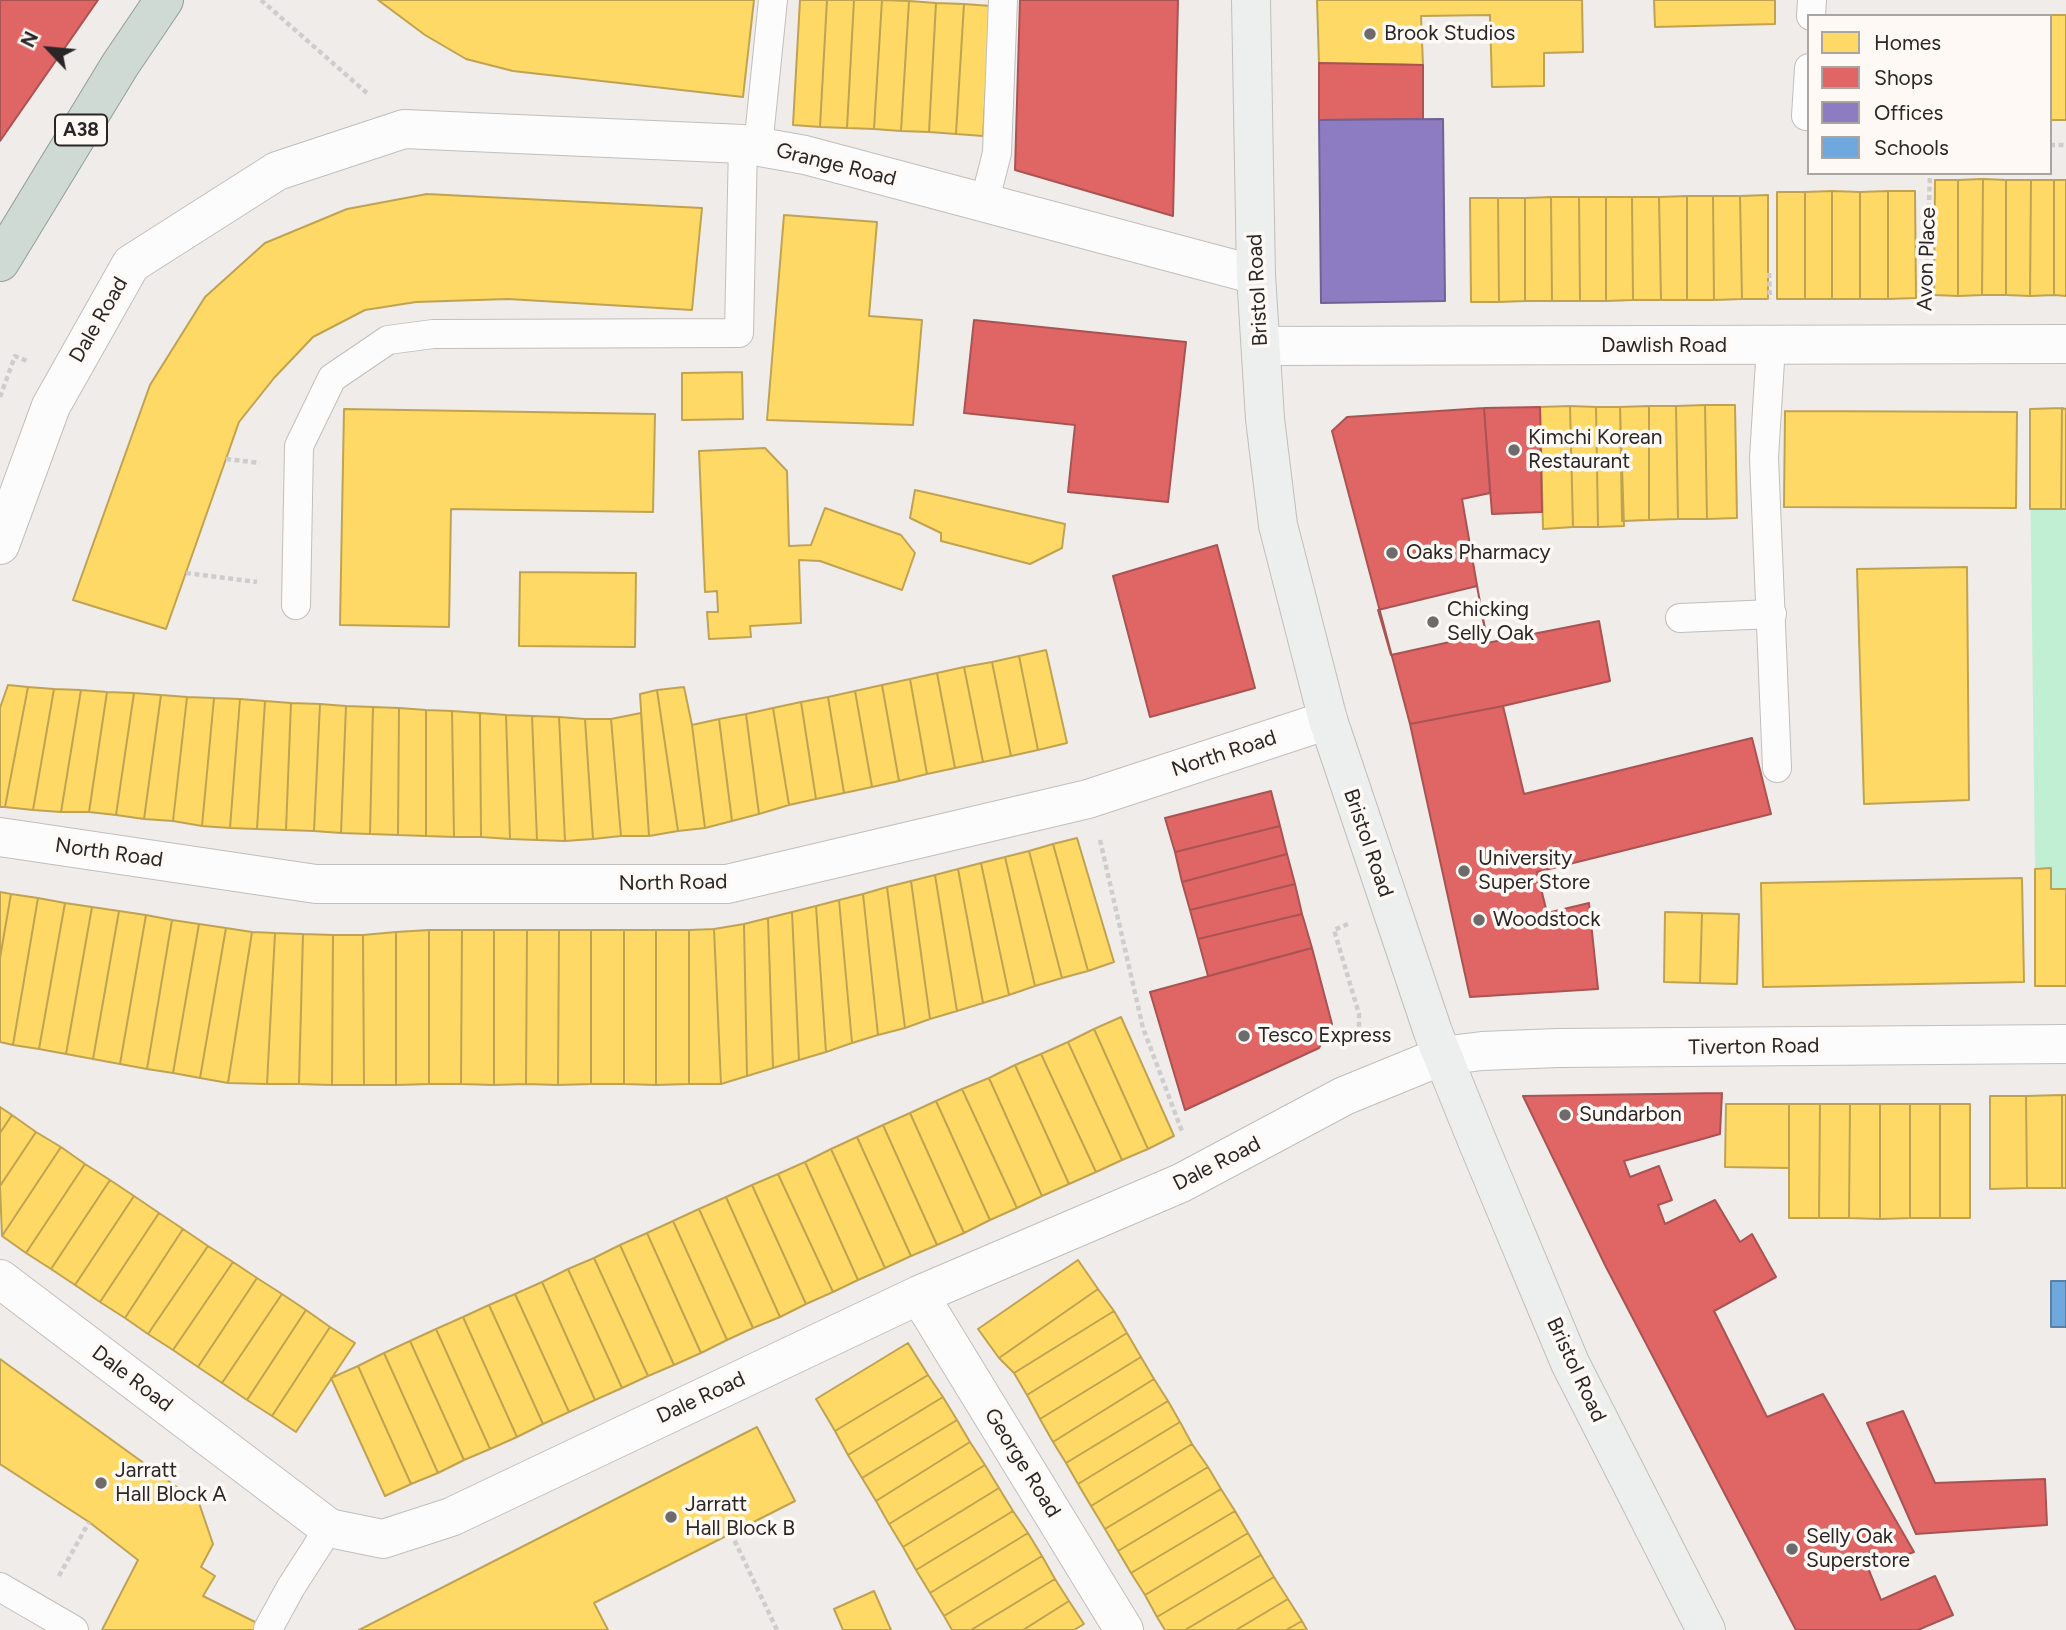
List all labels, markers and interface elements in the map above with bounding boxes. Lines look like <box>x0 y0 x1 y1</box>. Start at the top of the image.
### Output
north arrow <box>14 14 84 84</box>
legend <box>1807 14 2052 175</box>
place label: Brook Studios <box>1384 21 1515 47</box>
marker: Brook Studios <box>1362 26 1378 42</box>
text: N <box>16 28 43 51</box>
text: Homes <box>1874 30 1941 55</box>
text: Shops <box>1874 65 1933 90</box>
text: Offices <box>1874 100 1943 125</box>
road number: A38 <box>55 114 107 146</box>
text: Schools <box>1874 135 1949 160</box>
street label: Grange Road <box>773 138 899 192</box>
street label: Avon Place <box>1913 207 1941 311</box>
street label: Bristol Road <box>1242 233 1274 347</box>
street label: Dale Road <box>64 273 134 367</box>
street label: Dawlish Road <box>1601 333 1727 359</box>
place label: Kimchi Korean Restaurant <box>1528 425 1662 475</box>
marker: Kimchi Korean Restaurant <box>1506 442 1522 458</box>
place label: Oaks Pharmacy <box>1406 540 1551 566</box>
marker: Oaks Pharmacy <box>1384 545 1400 561</box>
place label: Chicking Selly Oak <box>1447 597 1534 647</box>
marker: Chicking Selly Oak <box>1425 614 1441 630</box>
street label: North Road <box>1168 725 1280 783</box>
street label: Bristol Road <box>1338 786 1398 900</box>
street label: North Road <box>53 833 165 873</box>
place label: University Super Store <box>1478 846 1590 896</box>
marker: University Super Store <box>1456 863 1472 879</box>
street label: North Road <box>618 869 728 897</box>
place label: Woodstock <box>1493 907 1600 933</box>
marker: Woodstock <box>1471 912 1487 928</box>
place label: Tesco Express <box>1258 1023 1391 1049</box>
marker: Tesco Express <box>1236 1028 1252 1044</box>
street label: Tiverton Road <box>1688 1033 1820 1061</box>
place label: Sundarbon <box>1579 1102 1682 1128</box>
marker: Sundarbon <box>1557 1107 1573 1123</box>
street label: Dale Road <box>1169 1131 1265 1197</box>
street label: Bristol Road <box>1541 1314 1611 1426</box>
street label: Dale Road <box>87 1340 177 1418</box>
street label: Dale Road <box>653 1367 749 1429</box>
street label: George Road <box>978 1404 1066 1522</box>
place label: Jarratt Hall Block A <box>115 1458 226 1508</box>
marker: Jarratt Hall Block A <box>93 1475 109 1491</box>
place label: Jarratt Hall Block B <box>685 1492 795 1542</box>
marker: Jarratt Hall Block B <box>663 1509 679 1525</box>
place label: Selly Oak Superstore <box>1806 1524 1910 1574</box>
marker: Selly Oak Superstore <box>1784 1541 1800 1557</box>

